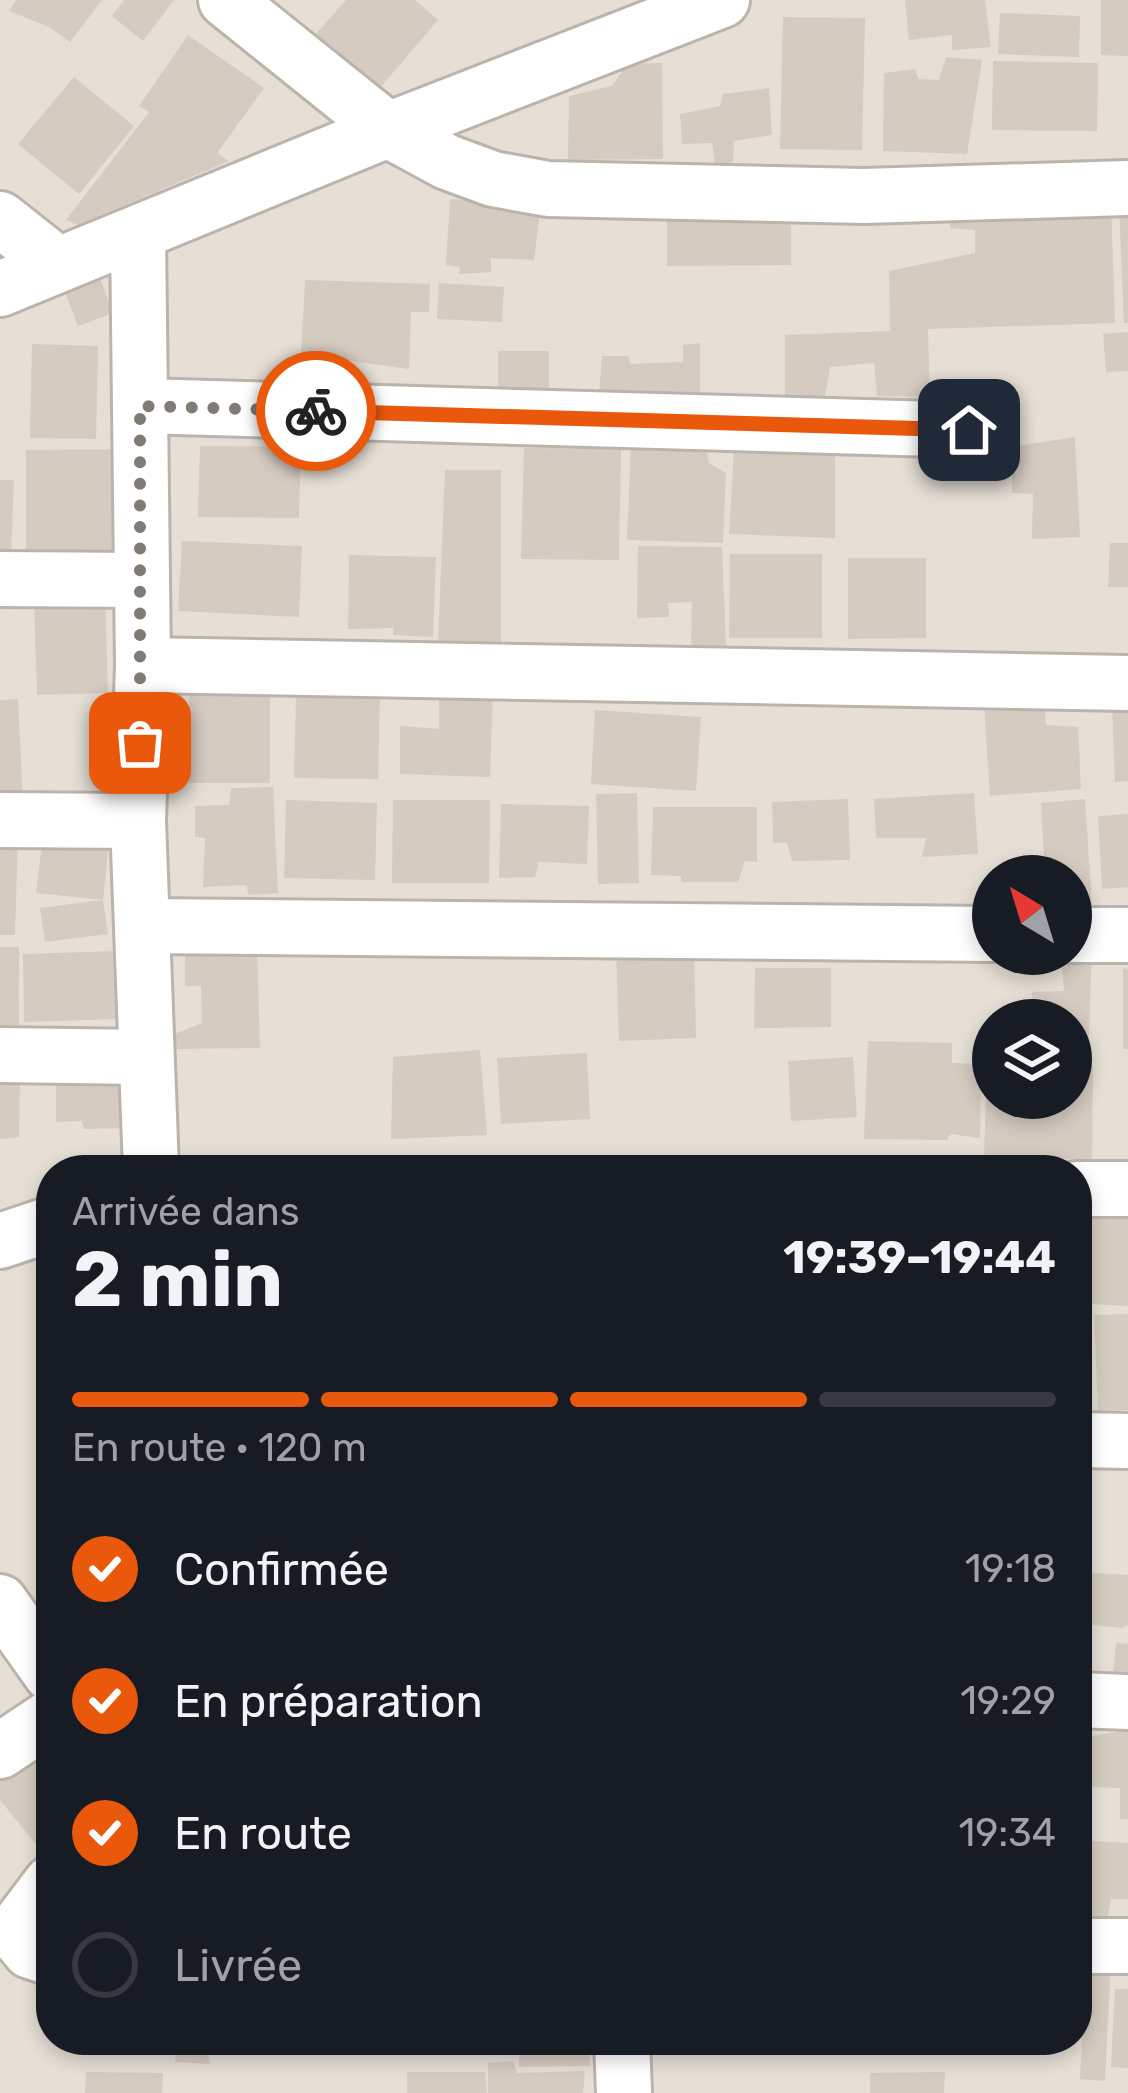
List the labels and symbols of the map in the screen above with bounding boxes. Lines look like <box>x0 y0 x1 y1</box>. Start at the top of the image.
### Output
courier <box>256 351 376 471</box>
pin <box>918 379 1020 481</box>
pin <box>89 692 191 794</box>
north arrow <box>972 855 1092 975</box>

